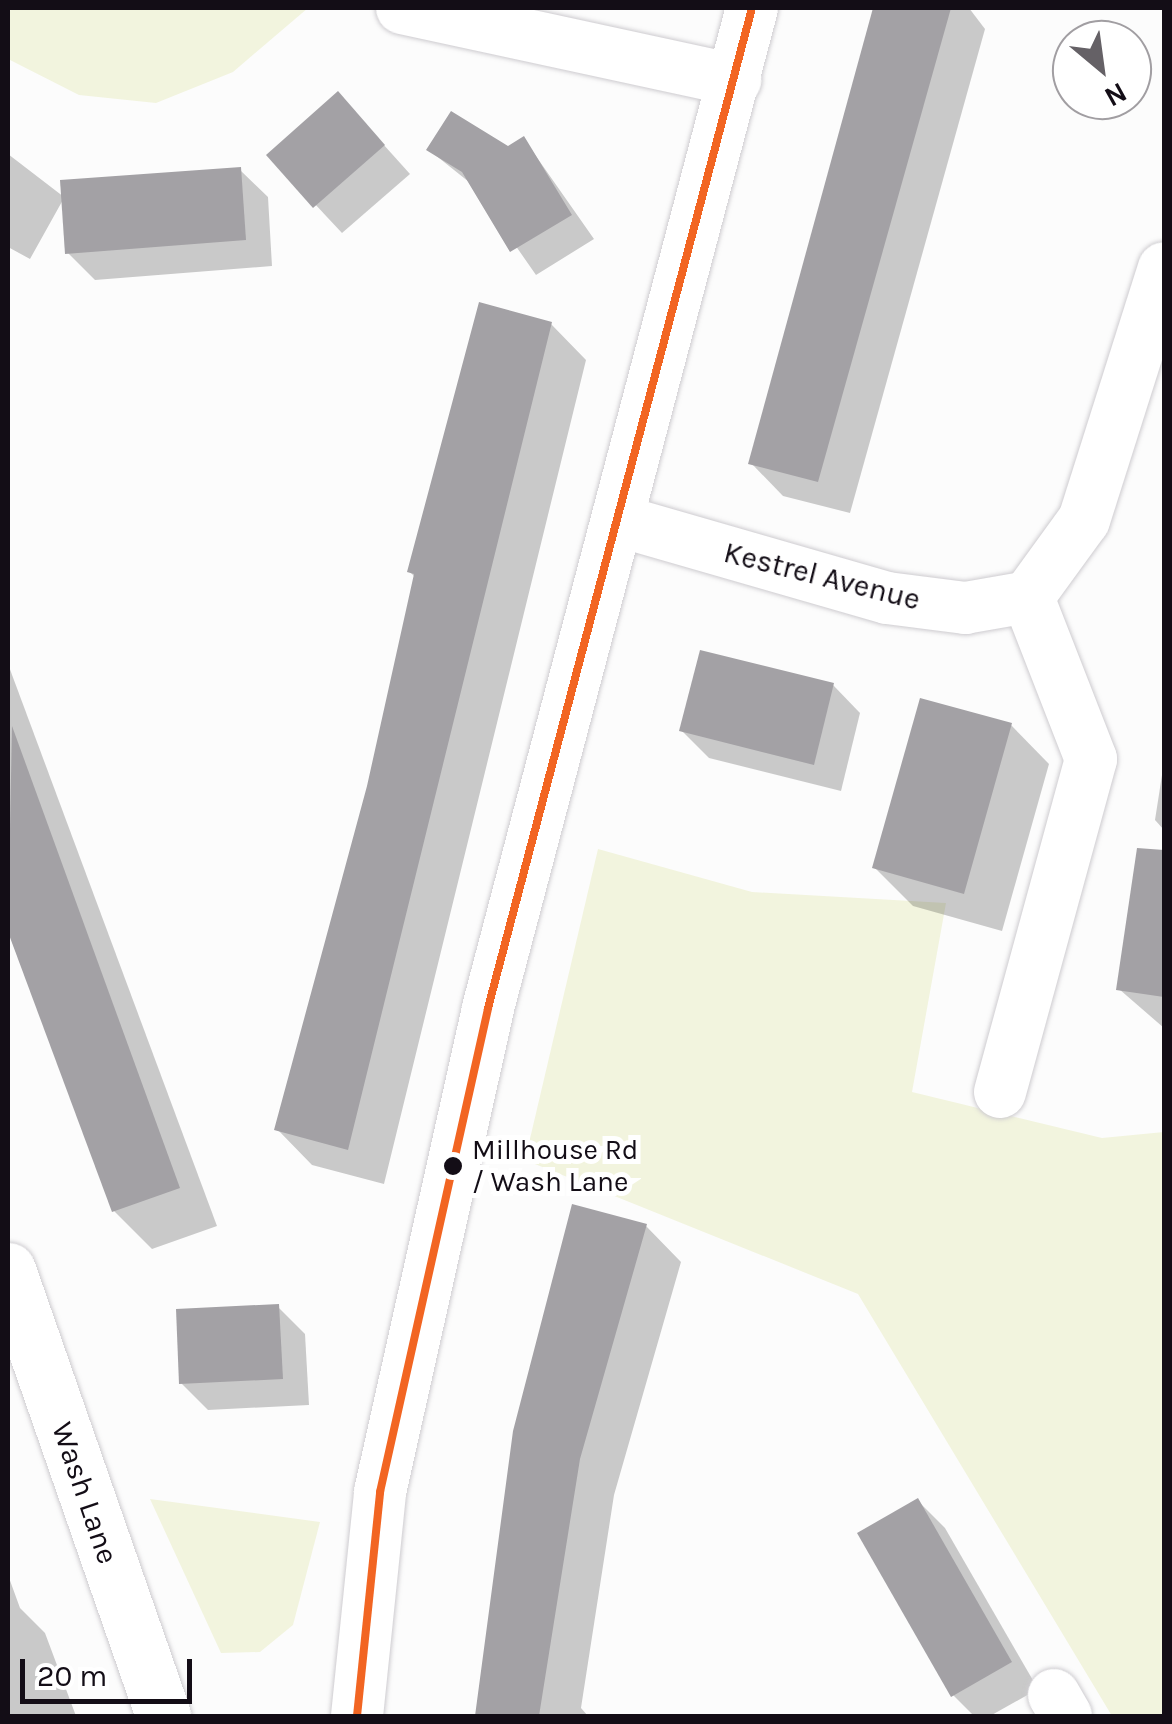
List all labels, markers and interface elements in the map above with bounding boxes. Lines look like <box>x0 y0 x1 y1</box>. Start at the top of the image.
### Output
north arrow <box>1052 20 1152 120</box>
text: N <box>1099 76 1133 114</box>
street label: Kestrel Avenue <box>720 534 924 618</box>
place label: Millhouse Rd / Wash Lane <box>472 1133 638 1199</box>
marker: Millhouse Rd / Wash Lane <box>443 1156 463 1176</box>
street label: Wash Lane <box>44 1417 126 1569</box>
scale bar <box>25 1639 198 1701</box>
text: 20 m <box>37 1658 107 1694</box>

